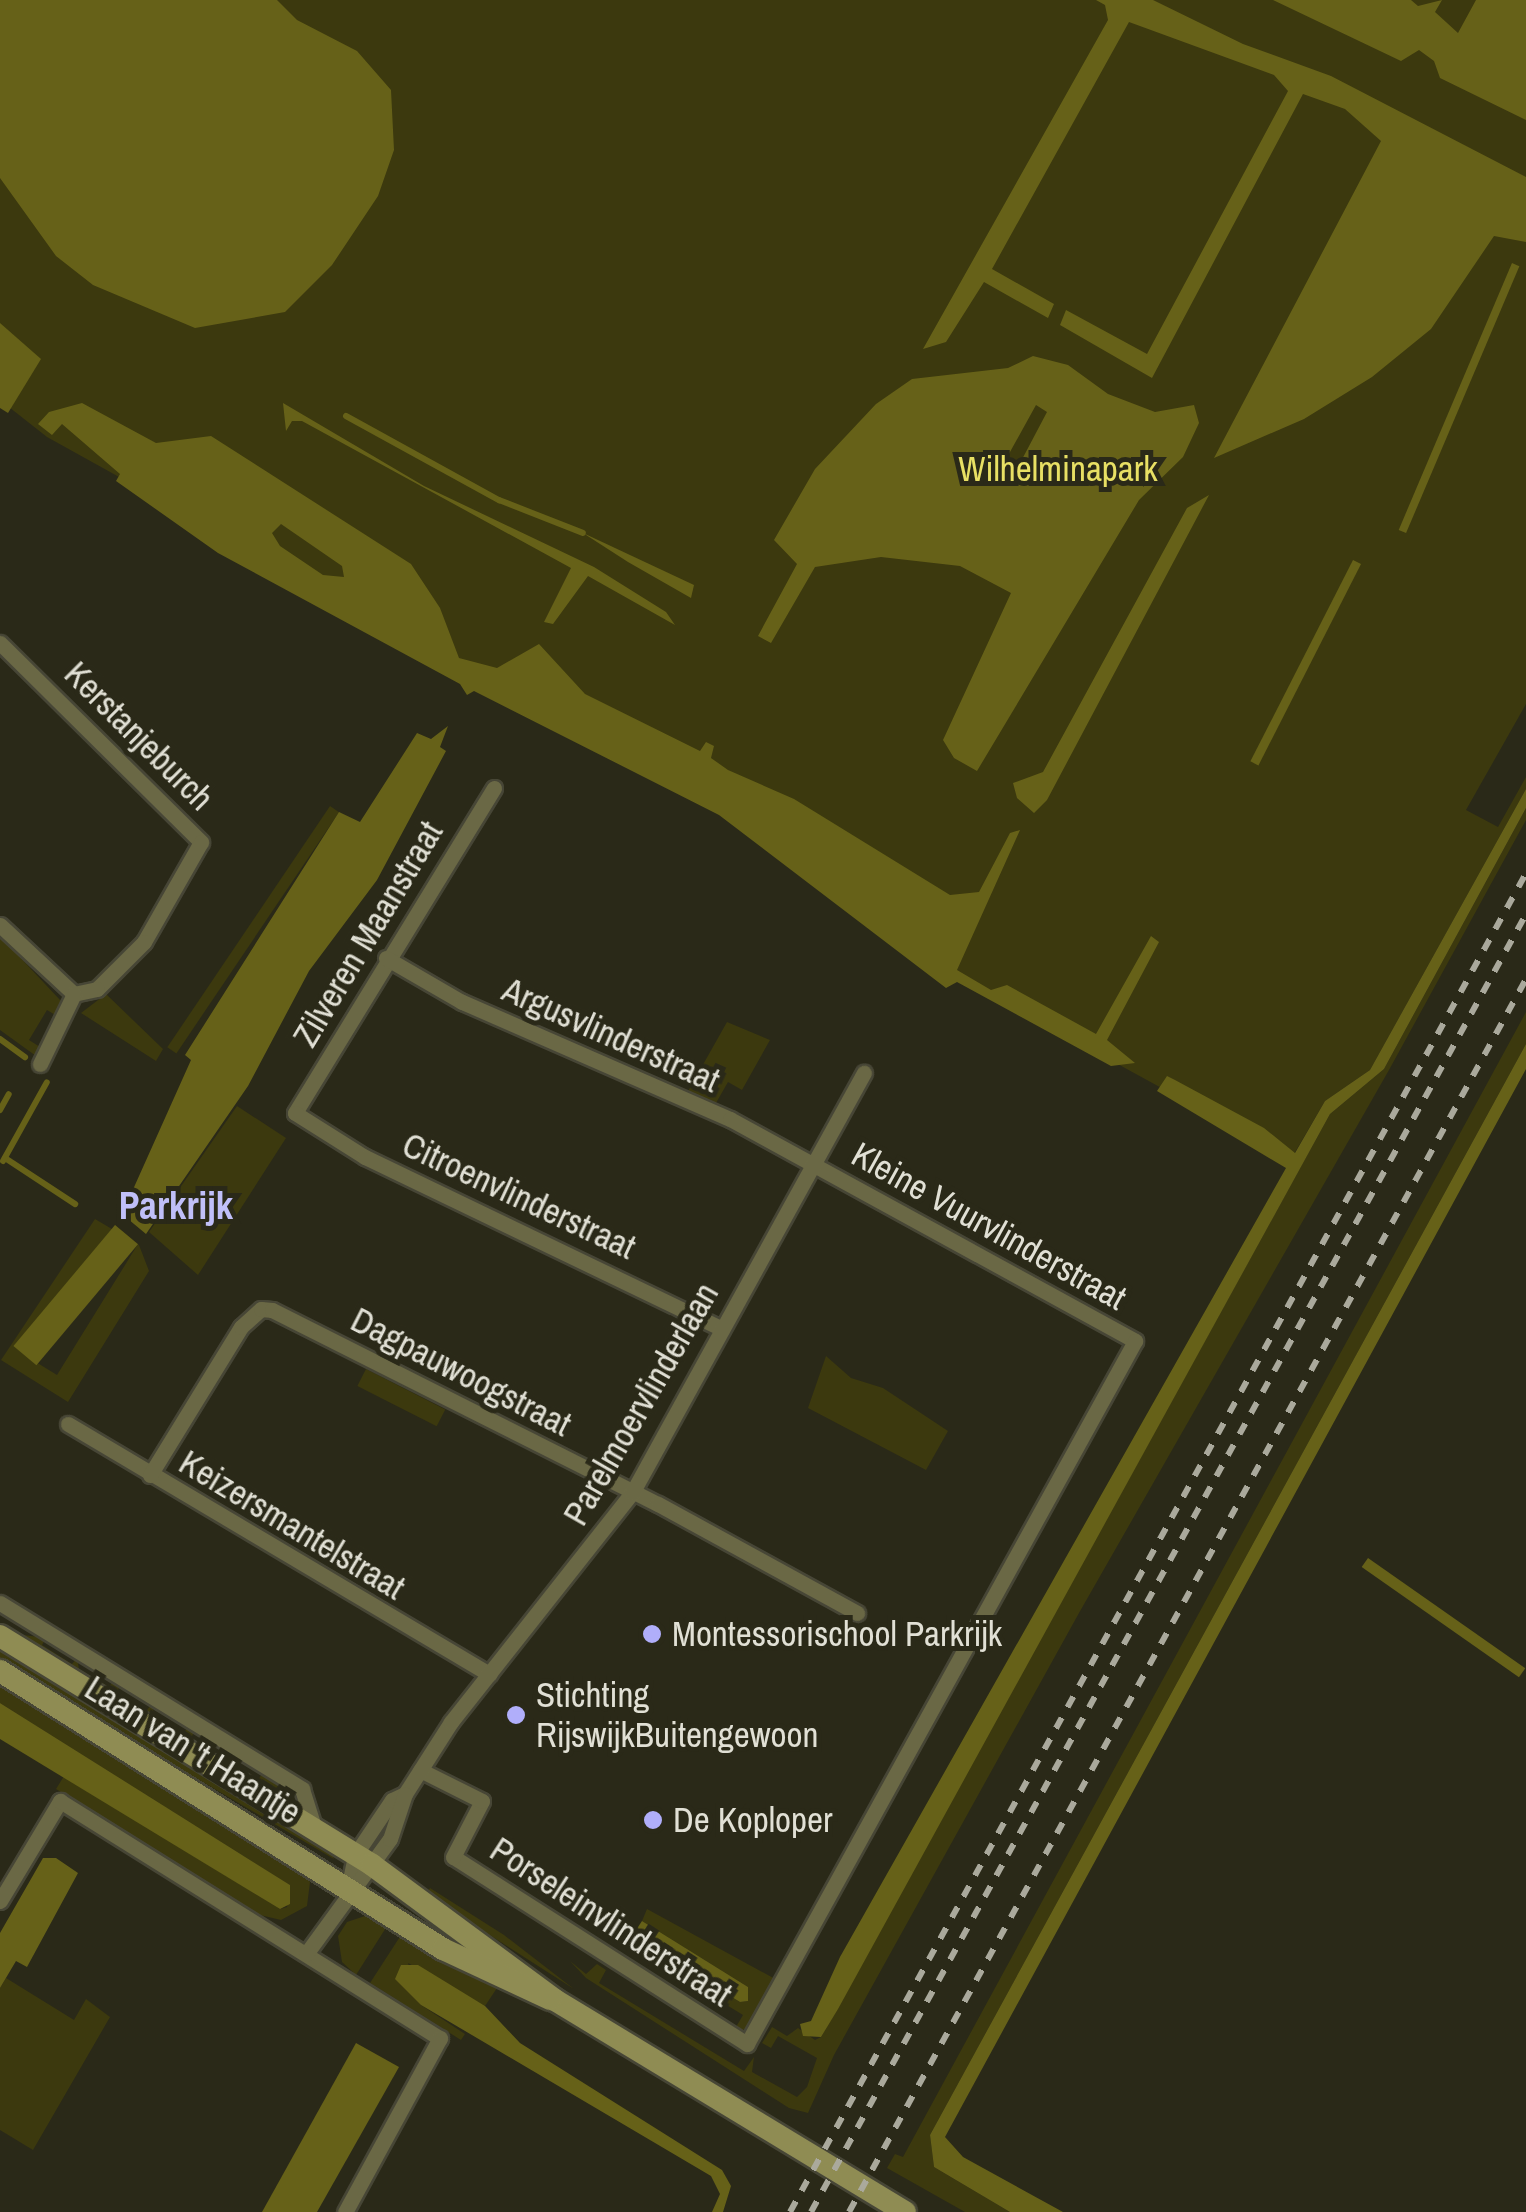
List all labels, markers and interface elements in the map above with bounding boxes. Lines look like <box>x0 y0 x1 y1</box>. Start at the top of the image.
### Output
park label: Wilhelminapark <box>958 448 1158 490</box>
street label: Kerstanjeburch <box>56 653 222 819</box>
street label: Zilveren Maanstraat <box>284 814 452 1054</box>
street label: Argusvlinderstraat <box>496 968 726 1102</box>
street label: Citroenvlinderstraat <box>396 1124 642 1268</box>
street label: Kleine Vuurvlinderstraat <box>845 1133 1133 1319</box>
district label: Parkrijk <box>119 1183 233 1229</box>
street label: Parelmoervlinderlaan <box>555 1275 727 1533</box>
street label: Dagpauwoogstraat <box>344 1299 578 1445</box>
street label: Keizersmantelstraat <box>172 1441 412 1609</box>
place label: Montessorischool Parkrijk <box>672 1613 1002 1655</box>
marker: Montessorischool Parkrijk <box>641 1623 663 1645</box>
street label: Laan van 't Haantje <box>77 1667 309 1833</box>
place label: Stichting RijswijkBuitengewoon <box>536 1674 818 1756</box>
marker: Stichting RijswijkBuitengewoon <box>505 1704 527 1726</box>
place label: De Koploper <box>673 1799 833 1841</box>
marker: De Koploper <box>642 1809 664 1831</box>
street label: Porseleinvlinderstraat <box>483 1828 739 2016</box>

